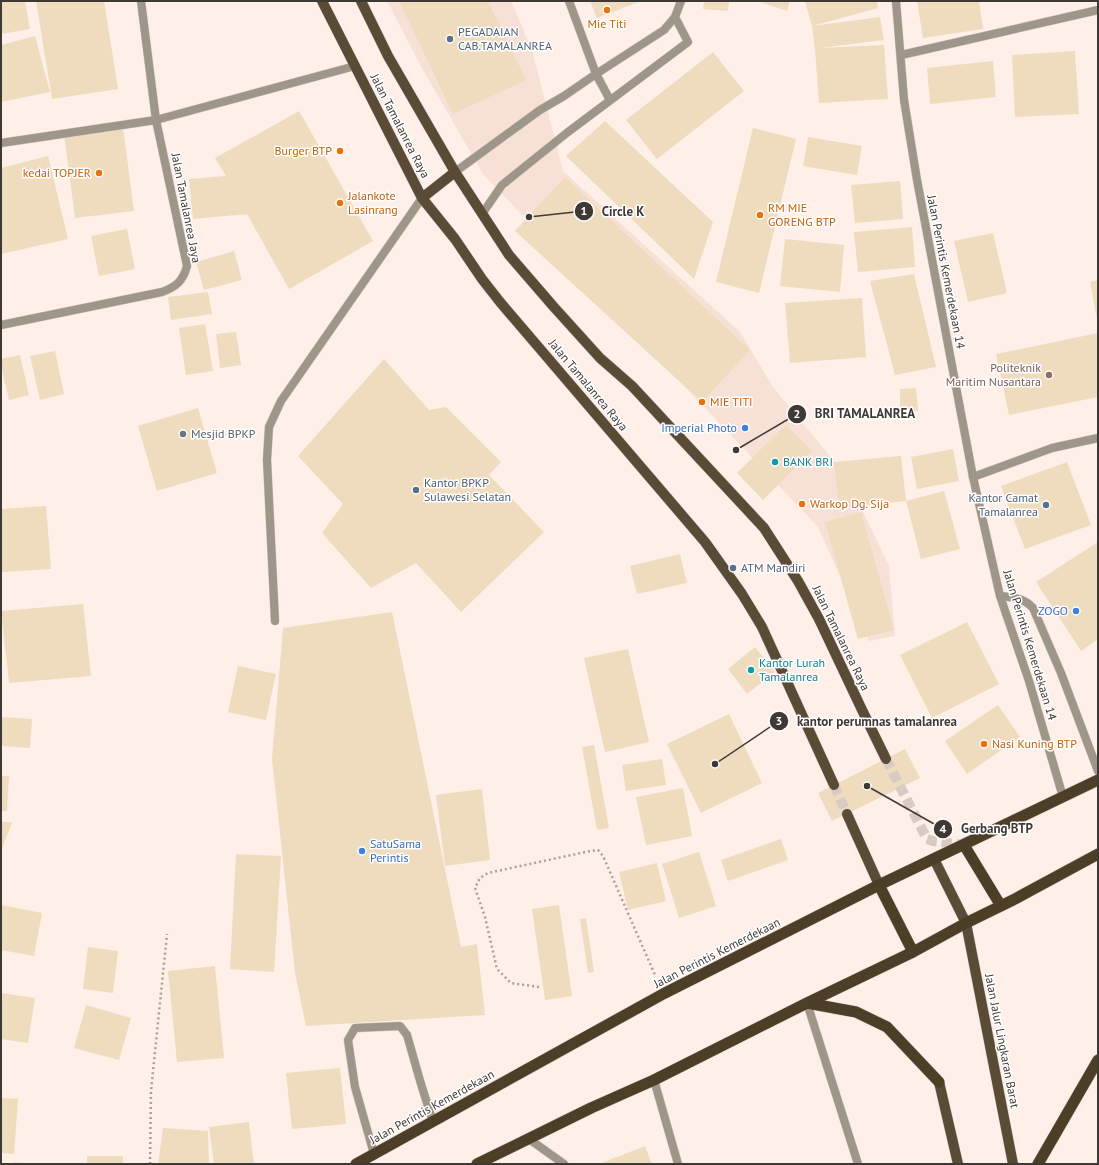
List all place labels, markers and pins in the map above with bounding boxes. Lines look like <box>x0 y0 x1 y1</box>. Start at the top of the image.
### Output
marker: Mie Titi <box>602 5 612 15</box>
place label: Mie Titi <box>588 16 626 31</box>
place label: PEGADAIAN CAB.TAMALANREA <box>458 24 552 53</box>
marker: PEGADAIAN CAB.TAMALANREA <box>445 34 455 44</box>
place label: Burger BTP <box>275 143 332 158</box>
marker: Burger BTP <box>335 146 345 156</box>
place label: kedai TOPJER <box>23 165 91 180</box>
marker: kedai TOPJER <box>94 168 104 178</box>
place label: Jalankote Lasinrang <box>347 188 398 217</box>
marker: Jalankote Lasinrang <box>335 198 345 208</box>
callout: Circle K <box>574 199 653 224</box>
place label: RM MIE GORENG BTP <box>768 200 836 229</box>
marker: RM MIE GORENG BTP <box>755 210 765 220</box>
place label: Politeknik Maritim Nusantara <box>946 360 1041 389</box>
marker: Politeknik Maritim Nusantara <box>1044 370 1054 380</box>
place label: MIE TITI <box>710 394 753 409</box>
marker: MIE TITI <box>697 397 707 407</box>
callout: BRI TAMALANREA <box>787 401 924 426</box>
place label: Imperial Photo <box>661 420 737 435</box>
marker: Imperial Photo <box>740 423 750 433</box>
place label: Mesjid BPKP <box>191 426 256 441</box>
marker: Mesjid BPKP <box>178 429 188 439</box>
place label: BANK BRI <box>783 454 833 469</box>
marker: BANK BRI <box>770 457 780 467</box>
place label: Kantor BPKP Sulawesi Selatan <box>424 475 511 504</box>
marker: Kantor BPKP Sulawesi Selatan <box>411 485 421 495</box>
place label: Kantor Camat Tamalanrea <box>968 490 1038 519</box>
place label: Warkop Dg. Sija <box>810 496 889 511</box>
marker: Warkop Dg. Sija <box>797 499 807 509</box>
marker: Kantor Camat Tamalanrea <box>1041 500 1051 510</box>
place label: ATM Mandiri <box>741 560 806 575</box>
marker: ATM Mandiri <box>728 563 738 573</box>
place label: ZOGO <box>1038 603 1068 618</box>
marker: ZOGO <box>1071 606 1081 616</box>
place label: Kantor Lurah Tamalanrea <box>759 655 825 684</box>
marker: Kantor Lurah Tamalanrea <box>746 665 756 675</box>
callout: kantor perumnas tamalanrea <box>769 709 965 734</box>
place label: Nasi Kuning BTP <box>992 736 1077 751</box>
marker: Nasi Kuning BTP <box>979 739 989 749</box>
callout: Gerbang BTP <box>933 816 1041 841</box>
place label: SatuSama Perintis <box>370 836 421 865</box>
marker: SatuSama Perintis <box>357 846 367 856</box>

